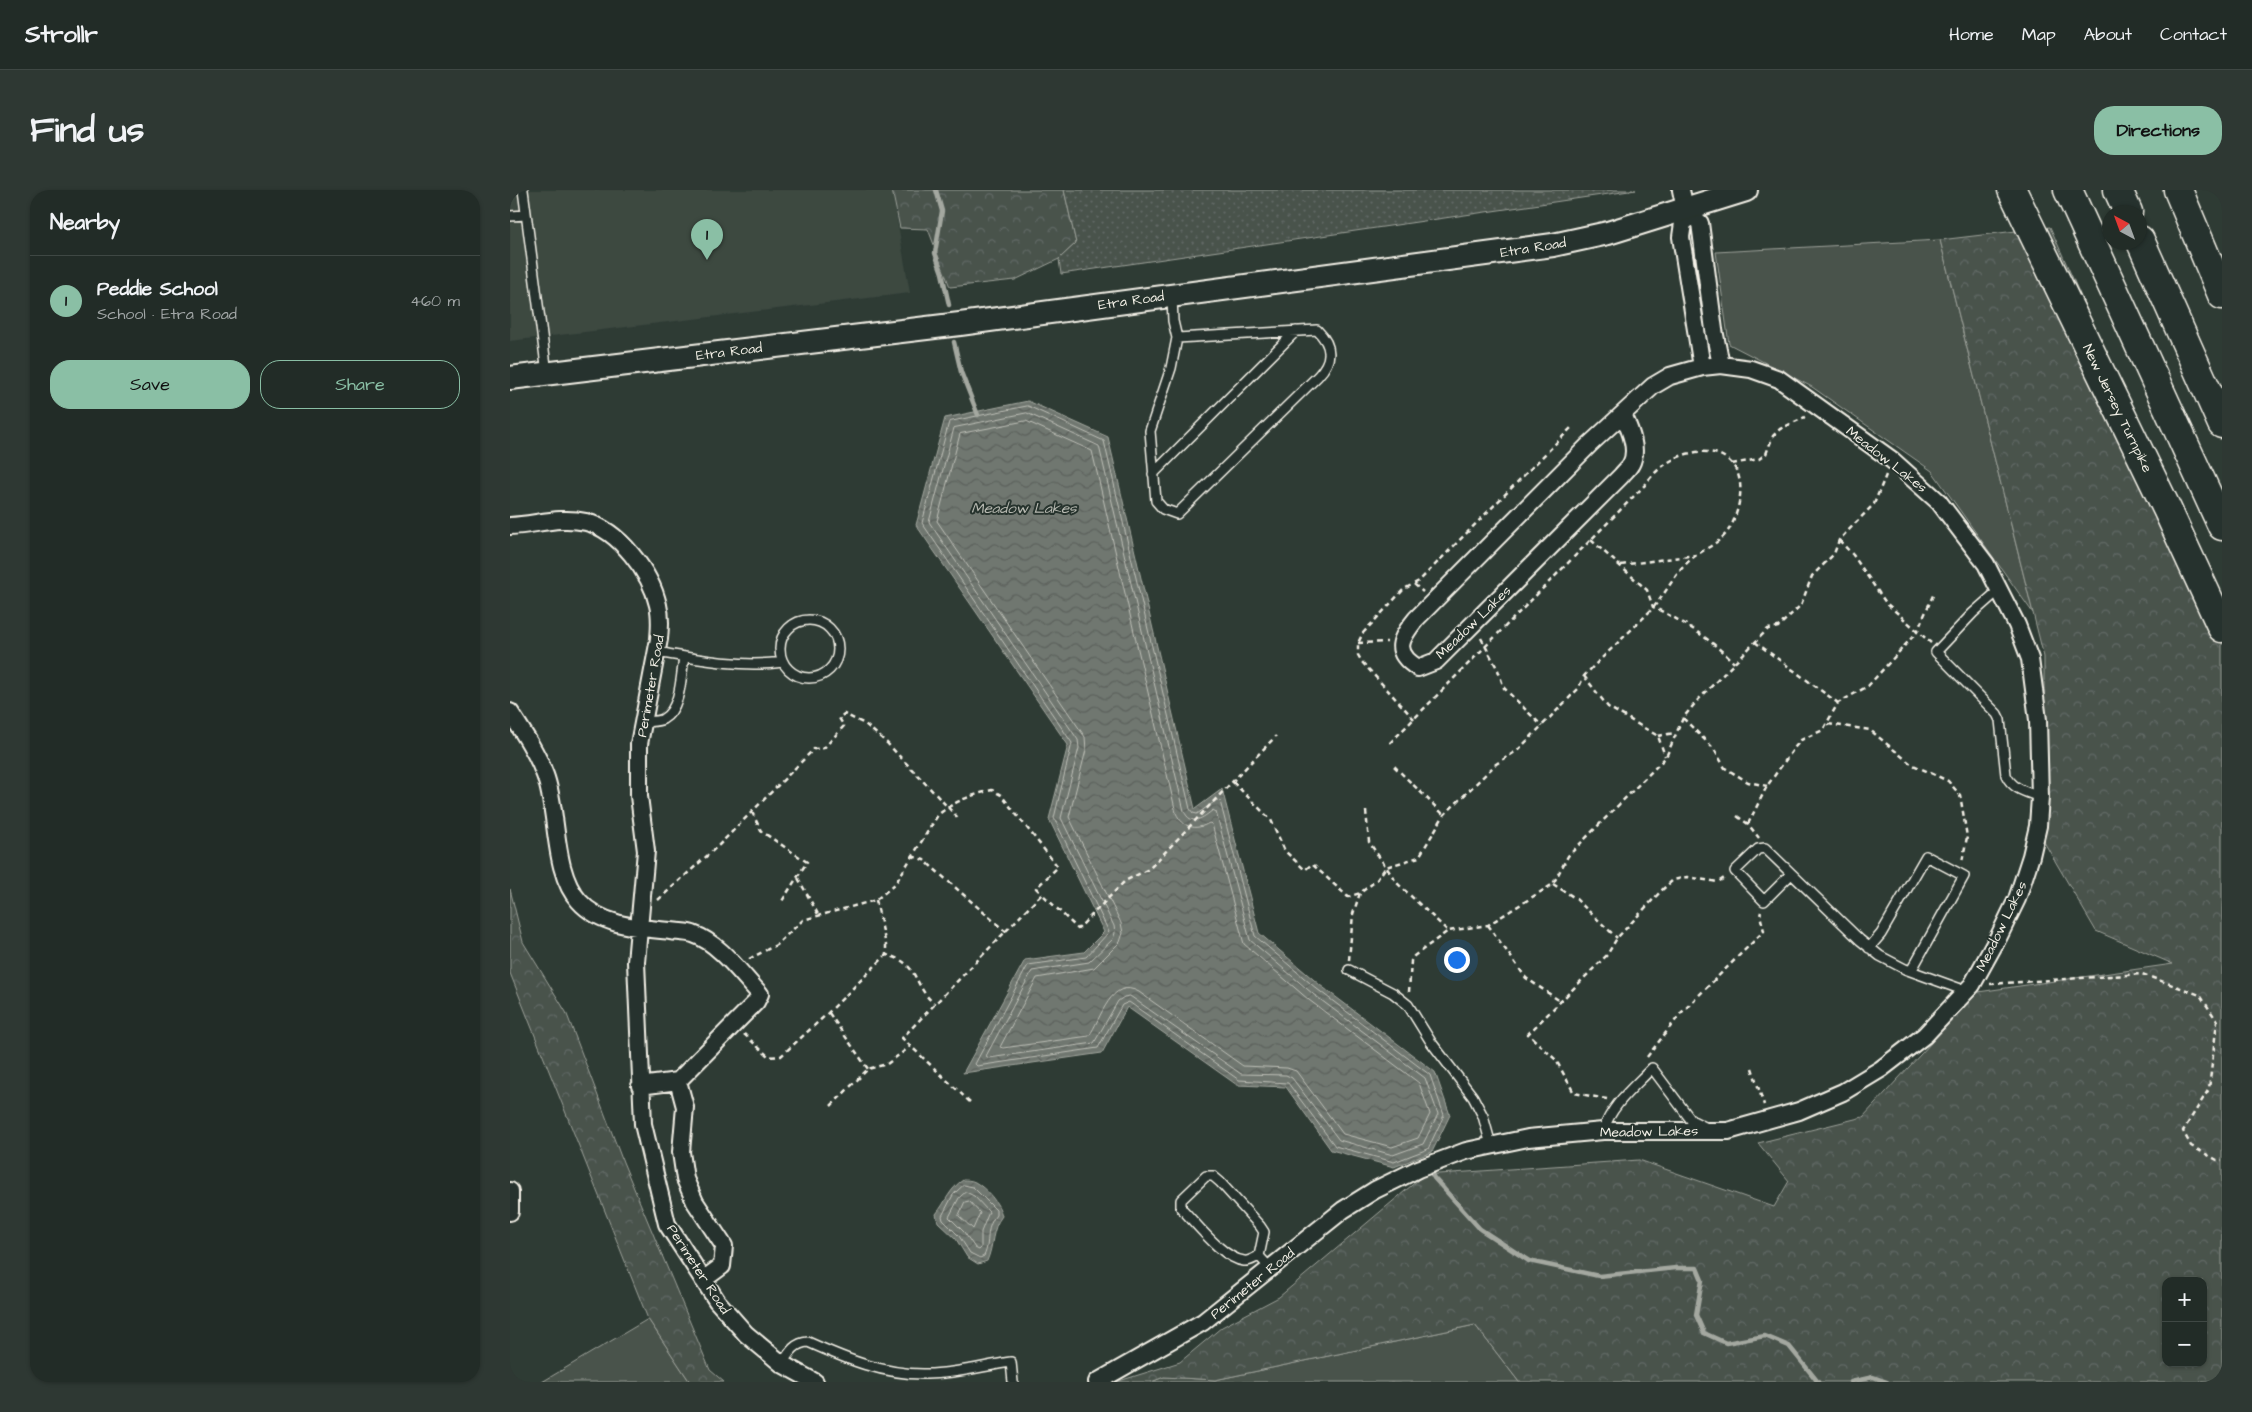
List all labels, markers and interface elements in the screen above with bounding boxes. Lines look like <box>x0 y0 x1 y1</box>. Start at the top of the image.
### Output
text: Strollr <box>25 18 98 52</box>
text: Home <box>1949 22 1994 47</box>
text: Map <box>2022 22 2056 47</box>
text: About <box>2084 22 2132 47</box>
text: Contact <box>2160 22 2227 47</box>
text: Find us <box>30 106 144 155</box>
button: Directions <box>2094 106 2222 155</box>
north arrow <box>2102 205 2147 250</box>
text: Nearby <box>50 208 120 237</box>
pin: 1 <box>691 219 723 260</box>
street label: Etra Road <box>1499 233 1568 263</box>
text: Peddie School <box>97 276 218 303</box>
street label: Etra Road <box>1097 286 1165 316</box>
text: 1 <box>65 290 67 312</box>
text: 460 m <box>410 290 460 312</box>
text: School · Etra Road <box>97 303 237 325</box>
street label: Etra Road <box>695 338 763 366</box>
street label: New Jersey Turnpike <box>2077 341 2157 476</box>
button: Save <box>50 360 250 409</box>
button: Share <box>260 360 460 409</box>
street label: Meadow Lakes <box>1842 422 1931 498</box>
water label: Meadow Lakes <box>971 498 1078 519</box>
street label: Meadow Lakes <box>1431 581 1516 664</box>
street label: Perimeter Road <box>632 633 670 739</box>
street label: Meadow Lakes <box>1971 878 2032 975</box>
your location <box>1444 947 1470 973</box>
street label: Meadow Lakes <box>1600 1121 1698 1143</box>
street label: Perimeter Road <box>662 1221 735 1318</box>
street label: Perimeter Road <box>1206 1243 1299 1324</box>
map controls <box>2162 1277 2207 1367</box>
button: + <box>2162 1277 2207 1322</box>
button: − <box>2162 1322 2207 1367</box>

